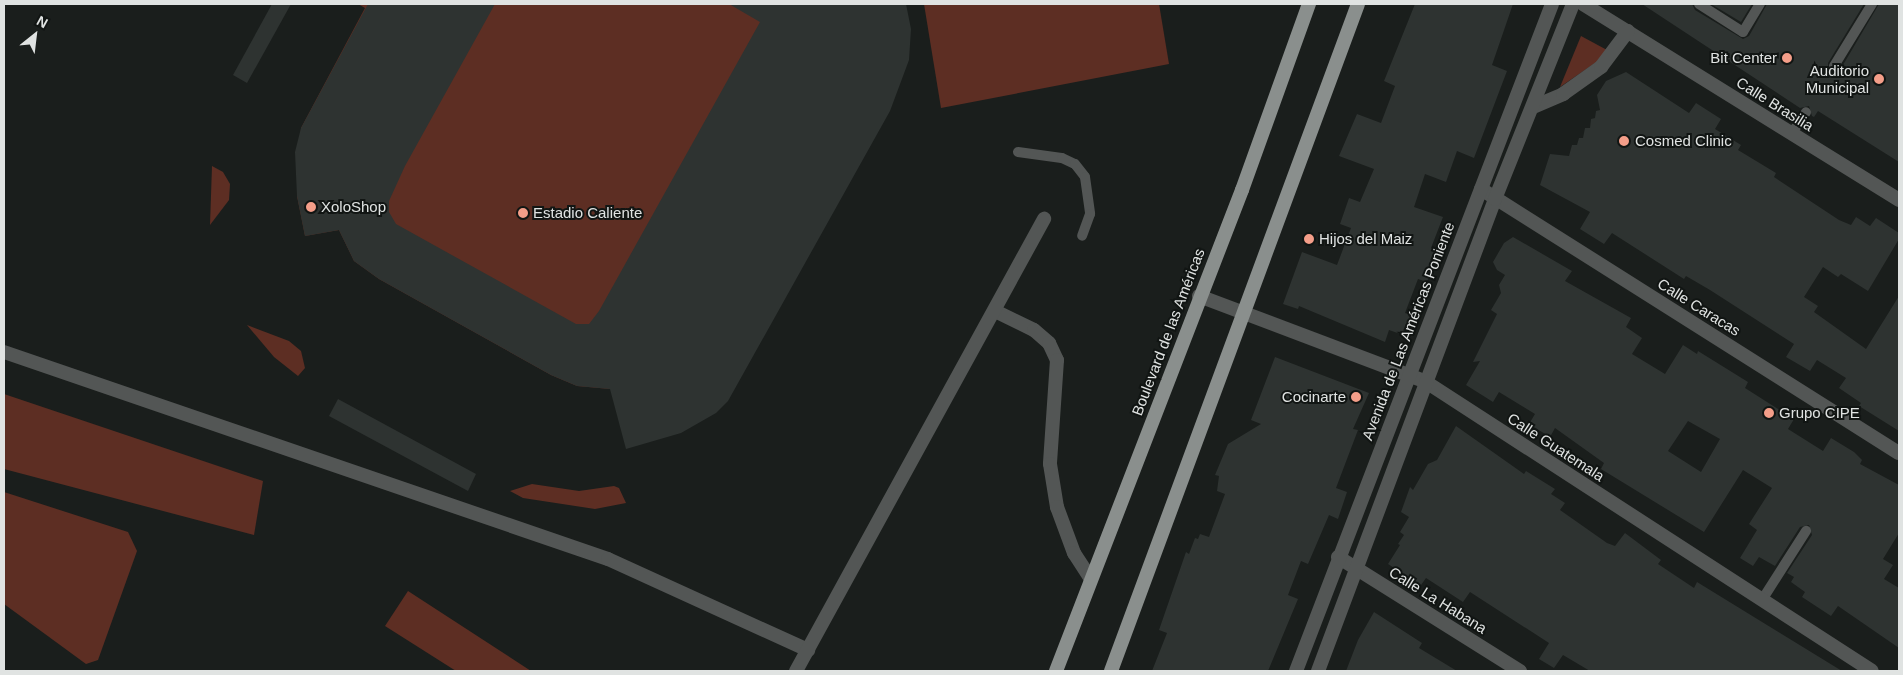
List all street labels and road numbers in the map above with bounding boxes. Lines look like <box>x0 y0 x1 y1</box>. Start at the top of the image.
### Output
street label: Calle Brasilia <box>1733 73 1817 135</box>
street label: Avenida de Las Américas Poniente <box>1358 219 1458 443</box>
street label: Boulevard de las Américas <box>1128 245 1208 419</box>
street label: Calle Caracas <box>1654 274 1744 340</box>
street label: Calle Guatemala <box>1504 409 1608 485</box>
street label: Calle La Habana <box>1386 563 1490 637</box>

